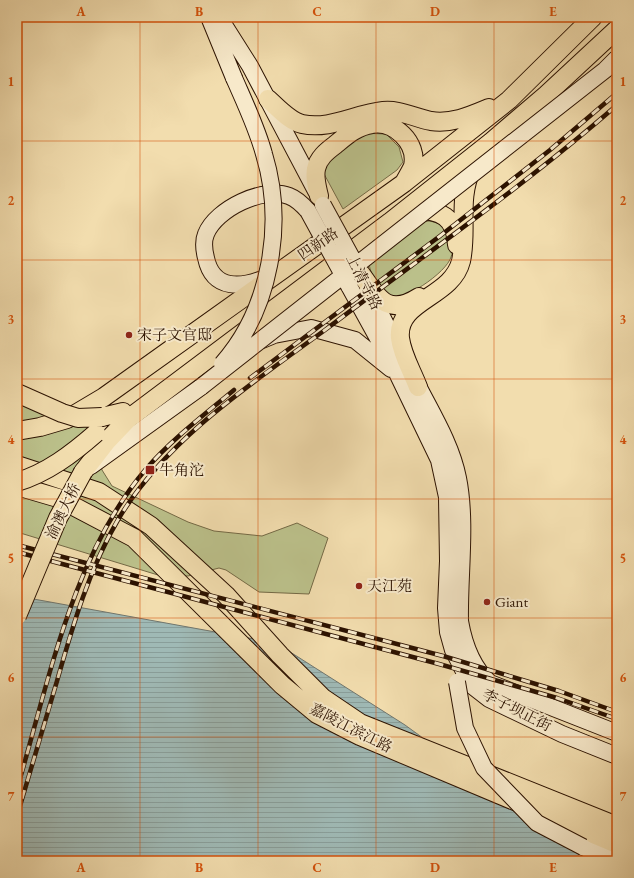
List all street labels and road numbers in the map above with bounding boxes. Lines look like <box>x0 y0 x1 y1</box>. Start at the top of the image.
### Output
street label: 四新路 <box>294 223 342 264</box>
street label: 上清寺路 <box>342 251 387 313</box>
street label: 渝澳大桥 <box>41 480 84 542</box>
street label: 李子坝正街 <box>479 684 555 735</box>
street label: 嘉陵江滨江路 <box>307 699 396 756</box>

